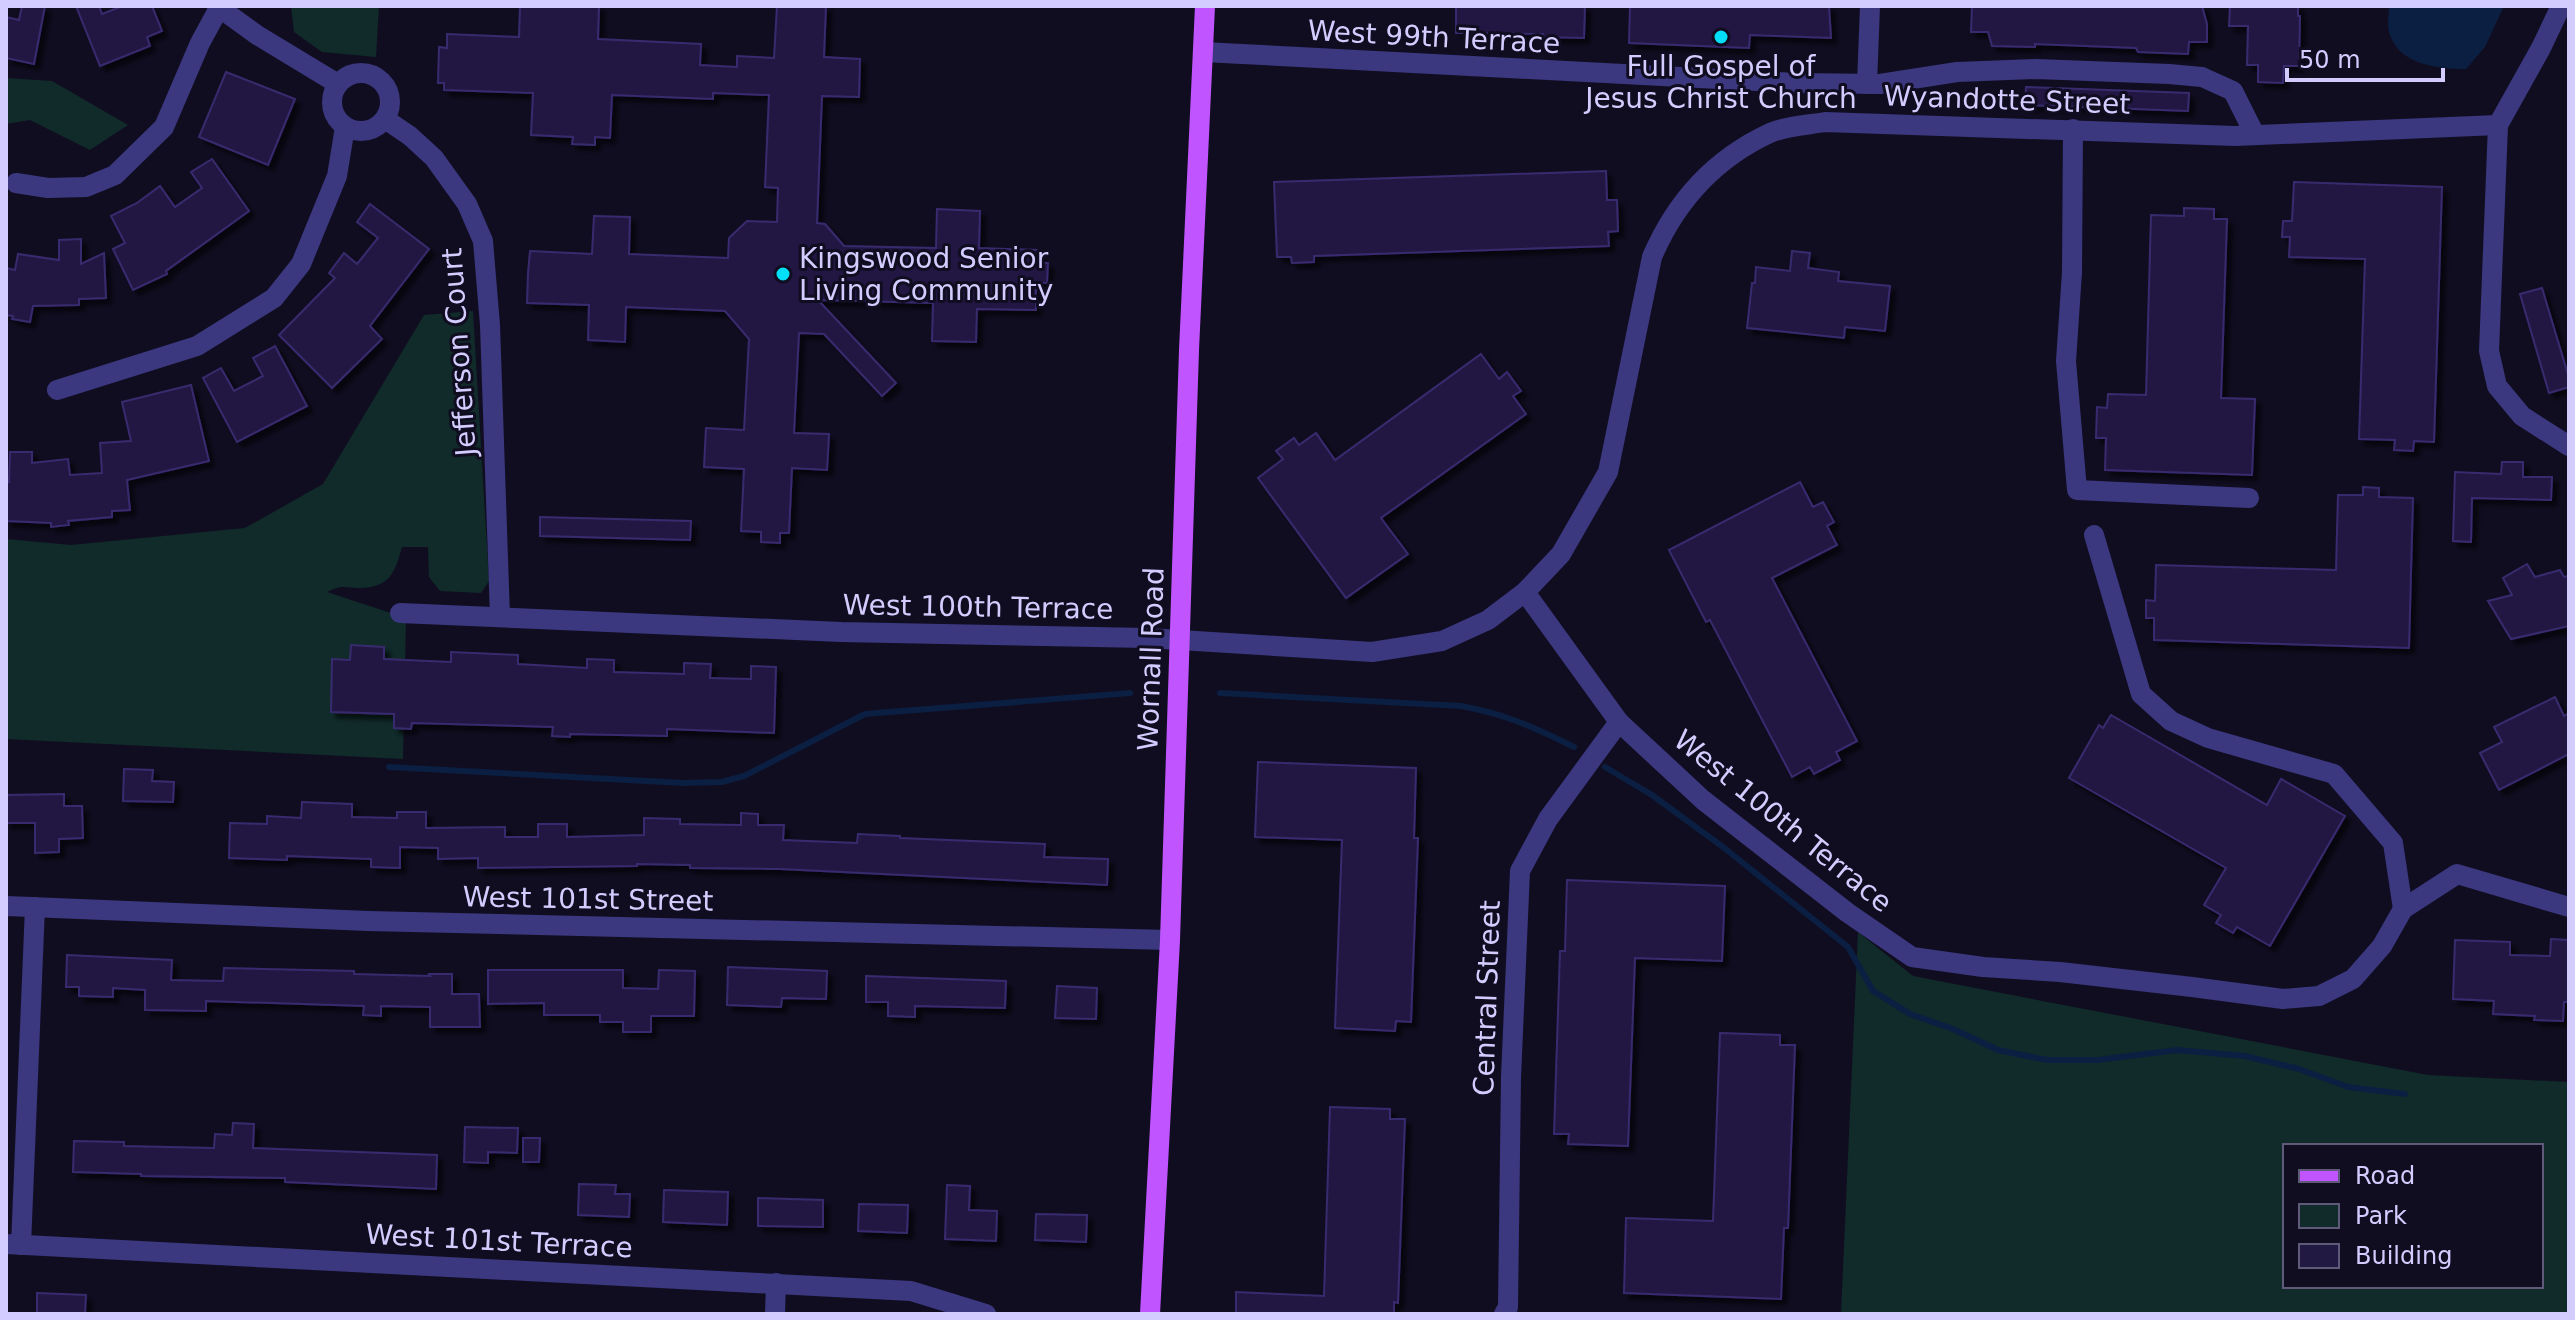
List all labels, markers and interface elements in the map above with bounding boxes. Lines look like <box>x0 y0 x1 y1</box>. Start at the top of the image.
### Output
street label: West 99th Terrace <box>1307 14 1561 60</box>
marker: Full Gospel of Jesus Christ Church <box>1712 28 1730 46</box>
scale bar <box>2287 32 2443 82</box>
text: 50 m <box>2299 46 2361 74</box>
place label: Full Gospel of Jesus Christ Church <box>1583 50 1857 115</box>
street label: Wyandotte Street <box>1883 79 2131 121</box>
place label: Kingswood Senior Living Community <box>799 242 1053 307</box>
street label: Jefferson Court <box>435 247 483 459</box>
marker: Kingswood Senior Living Community <box>774 265 792 283</box>
street label: Wornall Road <box>1131 567 1171 751</box>
street label: West 100th Terrace <box>842 588 1114 626</box>
street label: West 100th Terrace <box>1667 723 1899 919</box>
street label: West 101st Street <box>462 880 714 918</box>
street label: Central Street <box>1467 899 1507 1096</box>
legend <box>2283 1144 2543 1288</box>
text: Road <box>2355 1162 2415 1190</box>
text: Park <box>2355 1202 2407 1230</box>
street label: West 101st Terrace <box>365 1218 633 1264</box>
text: Building <box>2355 1242 2452 1270</box>

